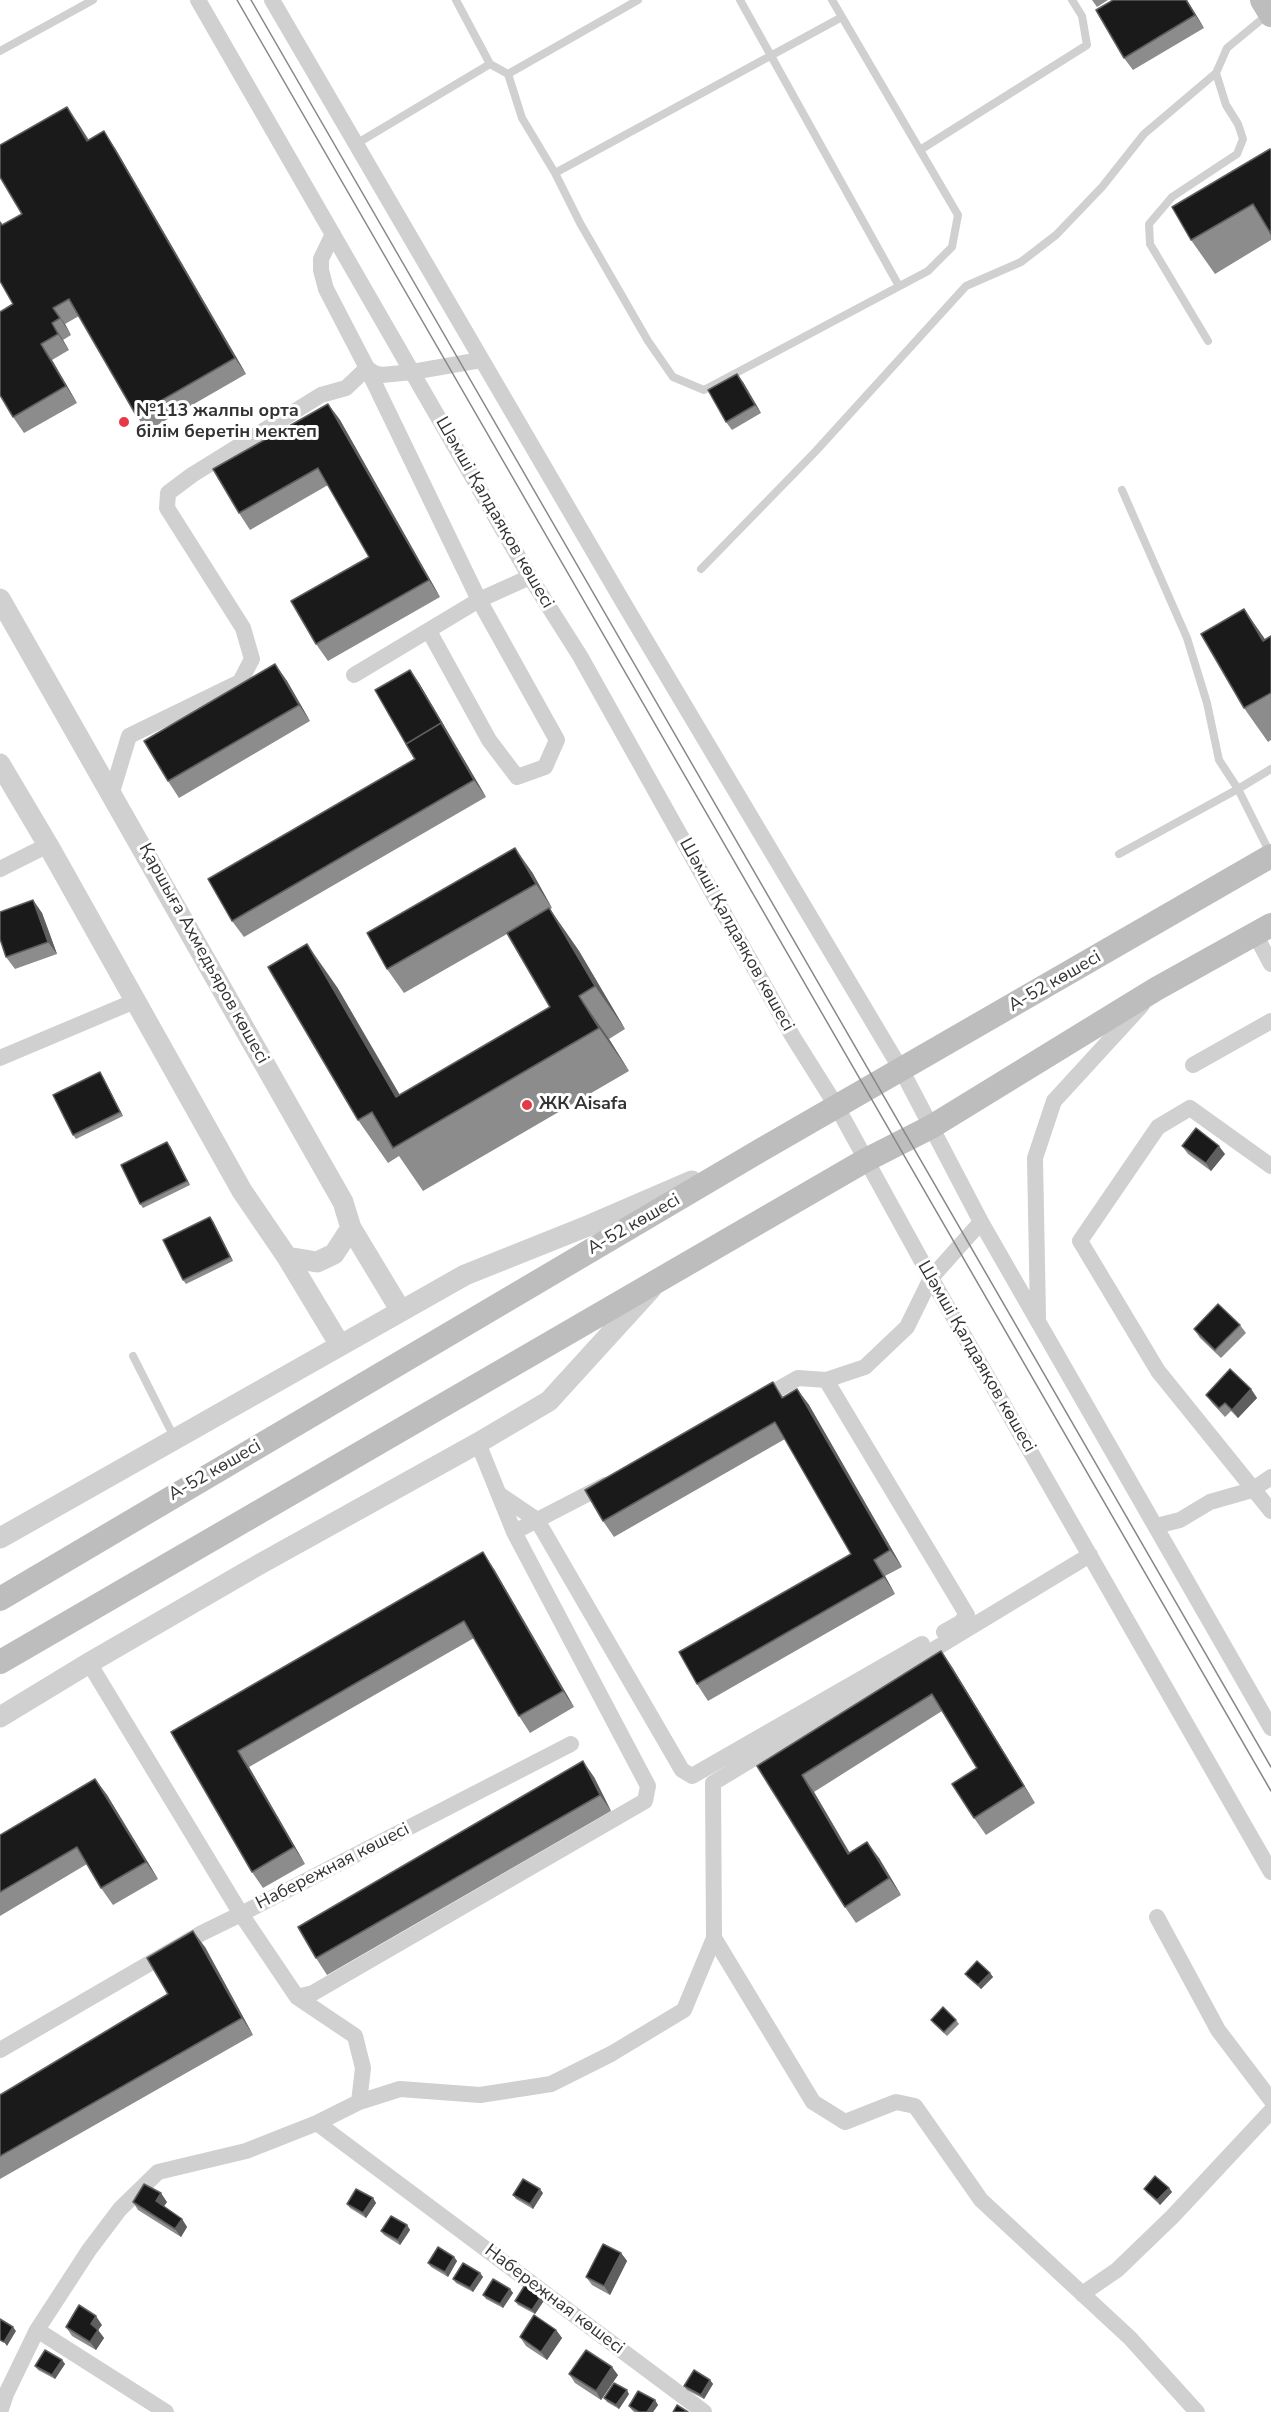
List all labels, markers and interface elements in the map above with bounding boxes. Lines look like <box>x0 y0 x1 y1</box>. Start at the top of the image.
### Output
place label: №113 жалпы орта білім беретін мектеп <box>136 401 317 444</box>
street label: Шәмші Қалдаяқов көшесі <box>430 413 558 613</box>
marker: №113 жалпы орта білім беретін мектеп <box>117 415 131 429</box>
street label: Шәмші Қалдаяқов көшесі <box>674 835 798 1035</box>
street label: Қаршыға Ахмедьяров көшесі <box>133 840 273 1068</box>
street label: А-52 көшесі <box>1005 947 1105 1017</box>
place label: ЖК Aisafa <box>539 1094 627 1116</box>
marker: ЖК Aisafa <box>520 1098 534 1112</box>
street label: А-52 көшесі <box>584 1190 684 1260</box>
street label: Шәмші Қалдаяқов көшесі <box>912 1257 1040 1457</box>
street label: А-52 көшесі <box>165 1436 265 1506</box>
street label: Набережная көшесі <box>253 1819 413 1915</box>
street label: Набережная көшесі <box>480 2240 628 2360</box>

